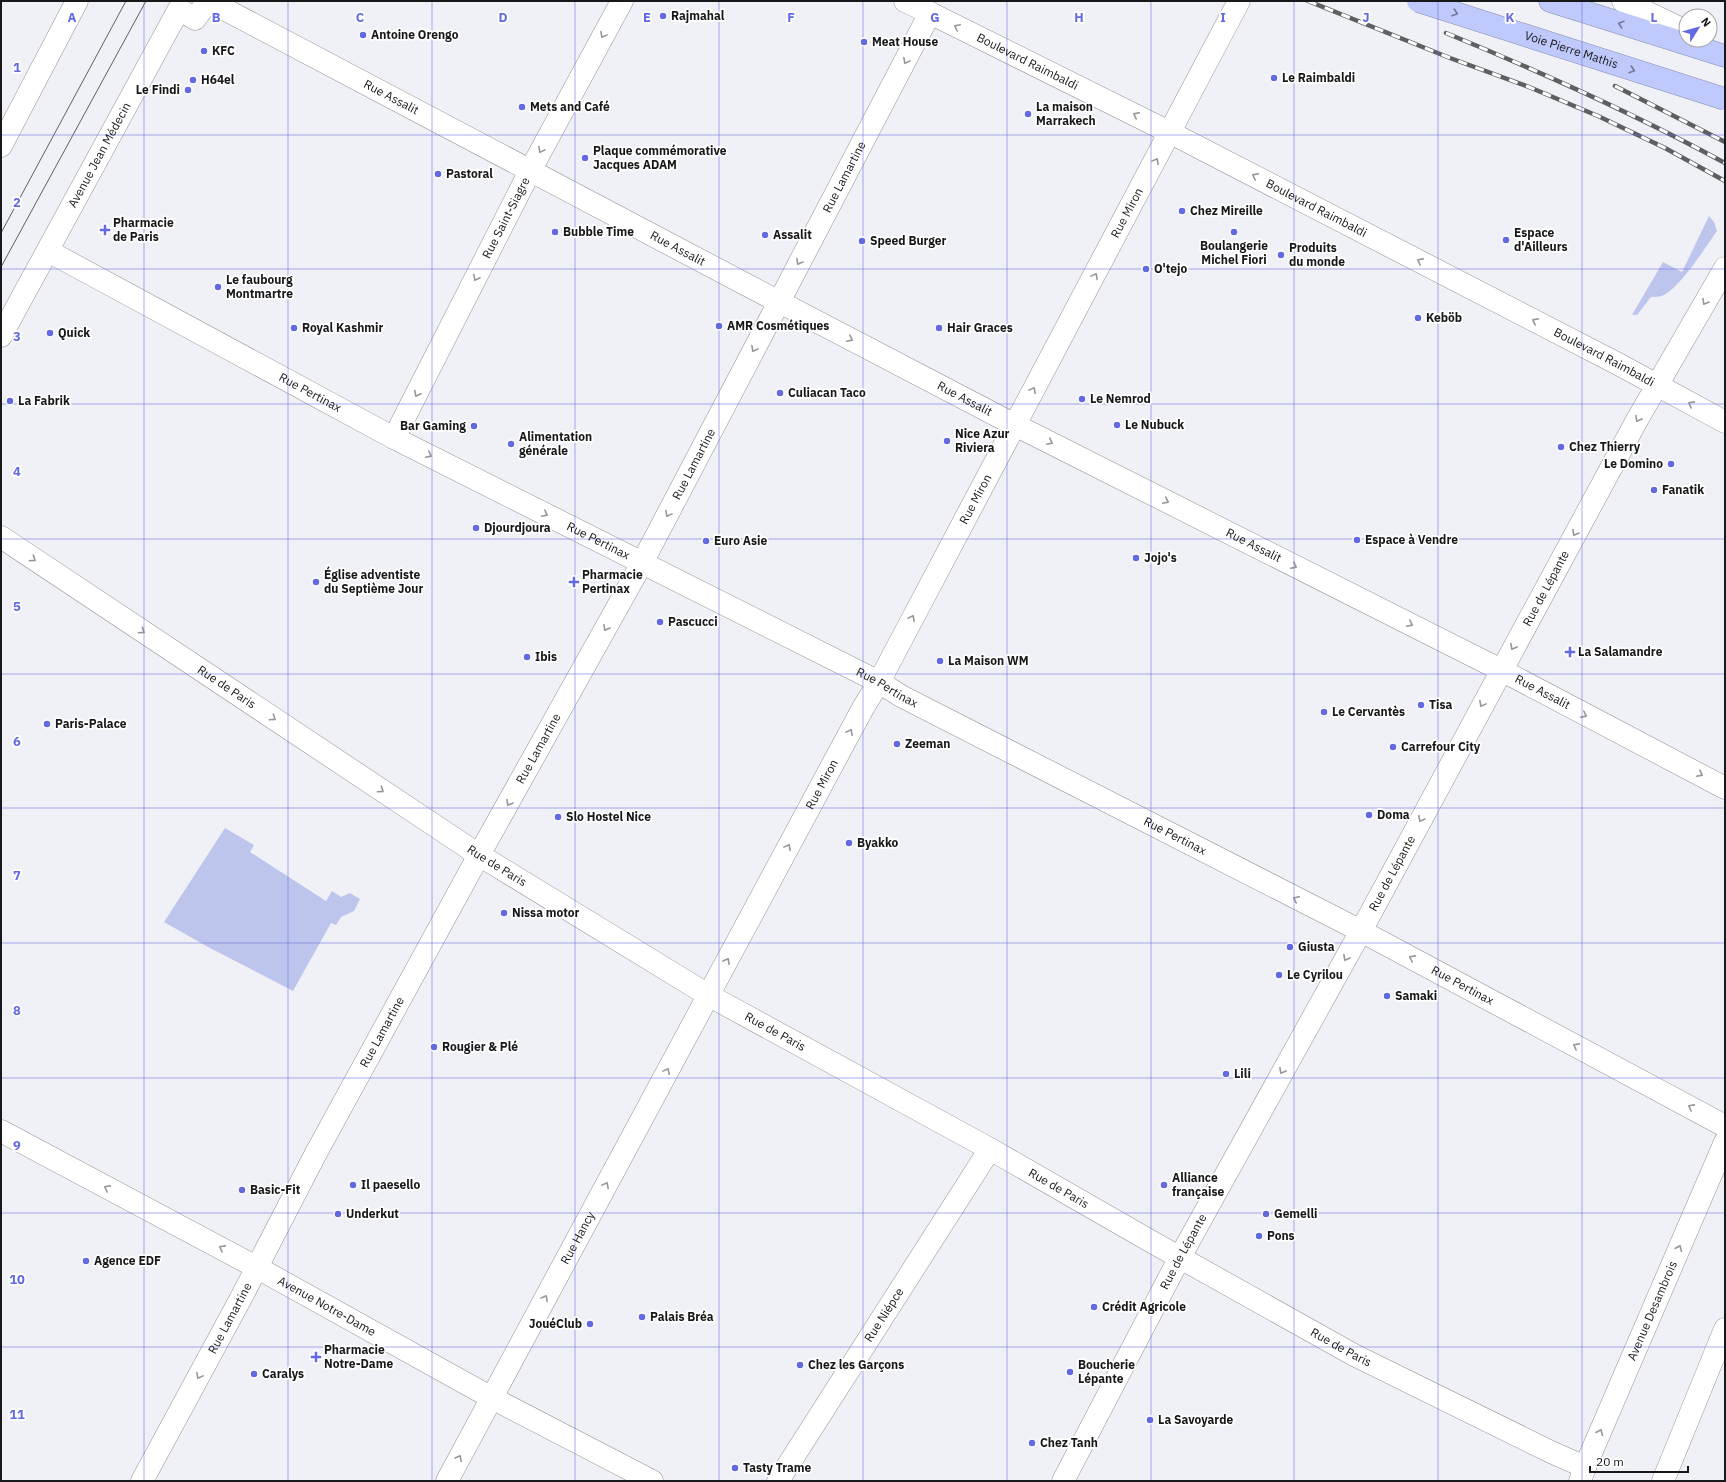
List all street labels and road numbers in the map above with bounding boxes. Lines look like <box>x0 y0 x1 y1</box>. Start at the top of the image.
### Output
street label: Voie Pierre Mathis <box>1523 28 1620 71</box>
street label: Boulevard Raimbaldi <box>974 30 1081 93</box>
street label: Rue Assalit <box>361 76 422 117</box>
street label: Avenue Jean Médecin <box>64 100 134 210</box>
street label: Rue Lamartine <box>819 138 869 215</box>
street label: Rue Saint-Siagre <box>479 174 533 261</box>
street label: Boulevard Raimbaldi <box>1264 175 1370 240</box>
street label: Rue Miron <box>1107 185 1146 240</box>
street label: Rue Assalit <box>648 227 708 269</box>
street label: Boulevard Raimbaldi <box>1551 324 1657 389</box>
street label: Rue Pertinax <box>277 369 344 415</box>
street label: Rue Assalit <box>935 378 995 419</box>
street label: Rue Lamartine <box>669 425 718 502</box>
street label: Rue Miron <box>956 471 995 527</box>
street label: Rue Pertinax <box>565 518 633 562</box>
street label: Rue Assalit <box>1224 525 1284 565</box>
street label: Rue de Lépante <box>1519 547 1572 629</box>
street label: Rue de Paris <box>195 662 259 712</box>
street label: Rue Pertinax <box>854 664 921 710</box>
street label: Rue Assalit <box>1513 671 1573 712</box>
street label: Rue Lamartine <box>512 710 564 786</box>
street label: Rue Miron <box>802 757 841 812</box>
street label: Rue Pertinax <box>1141 813 1209 858</box>
street label: Rue de Lépante <box>1365 832 1418 914</box>
street label: Rue de Paris <box>465 841 530 889</box>
street label: Rue Pertinax <box>1429 962 1497 1008</box>
street label: Rue Lamartine <box>356 994 407 1070</box>
street label: Rue de Paris <box>742 1009 809 1054</box>
street label: Rue de Paris <box>1026 1165 1092 1211</box>
street label: Rue Hancy <box>557 1209 598 1267</box>
street label: Rue de Lépante <box>1156 1211 1210 1292</box>
street label: Avenue Desambrois <box>1624 1258 1680 1363</box>
street label: Avenue Notre-Dame <box>275 1273 379 1339</box>
street label: Rue Lamartine <box>204 1280 255 1356</box>
street label: Rue Niépce <box>861 1284 907 1345</box>
street label: Rue de Paris <box>1308 1324 1374 1370</box>

